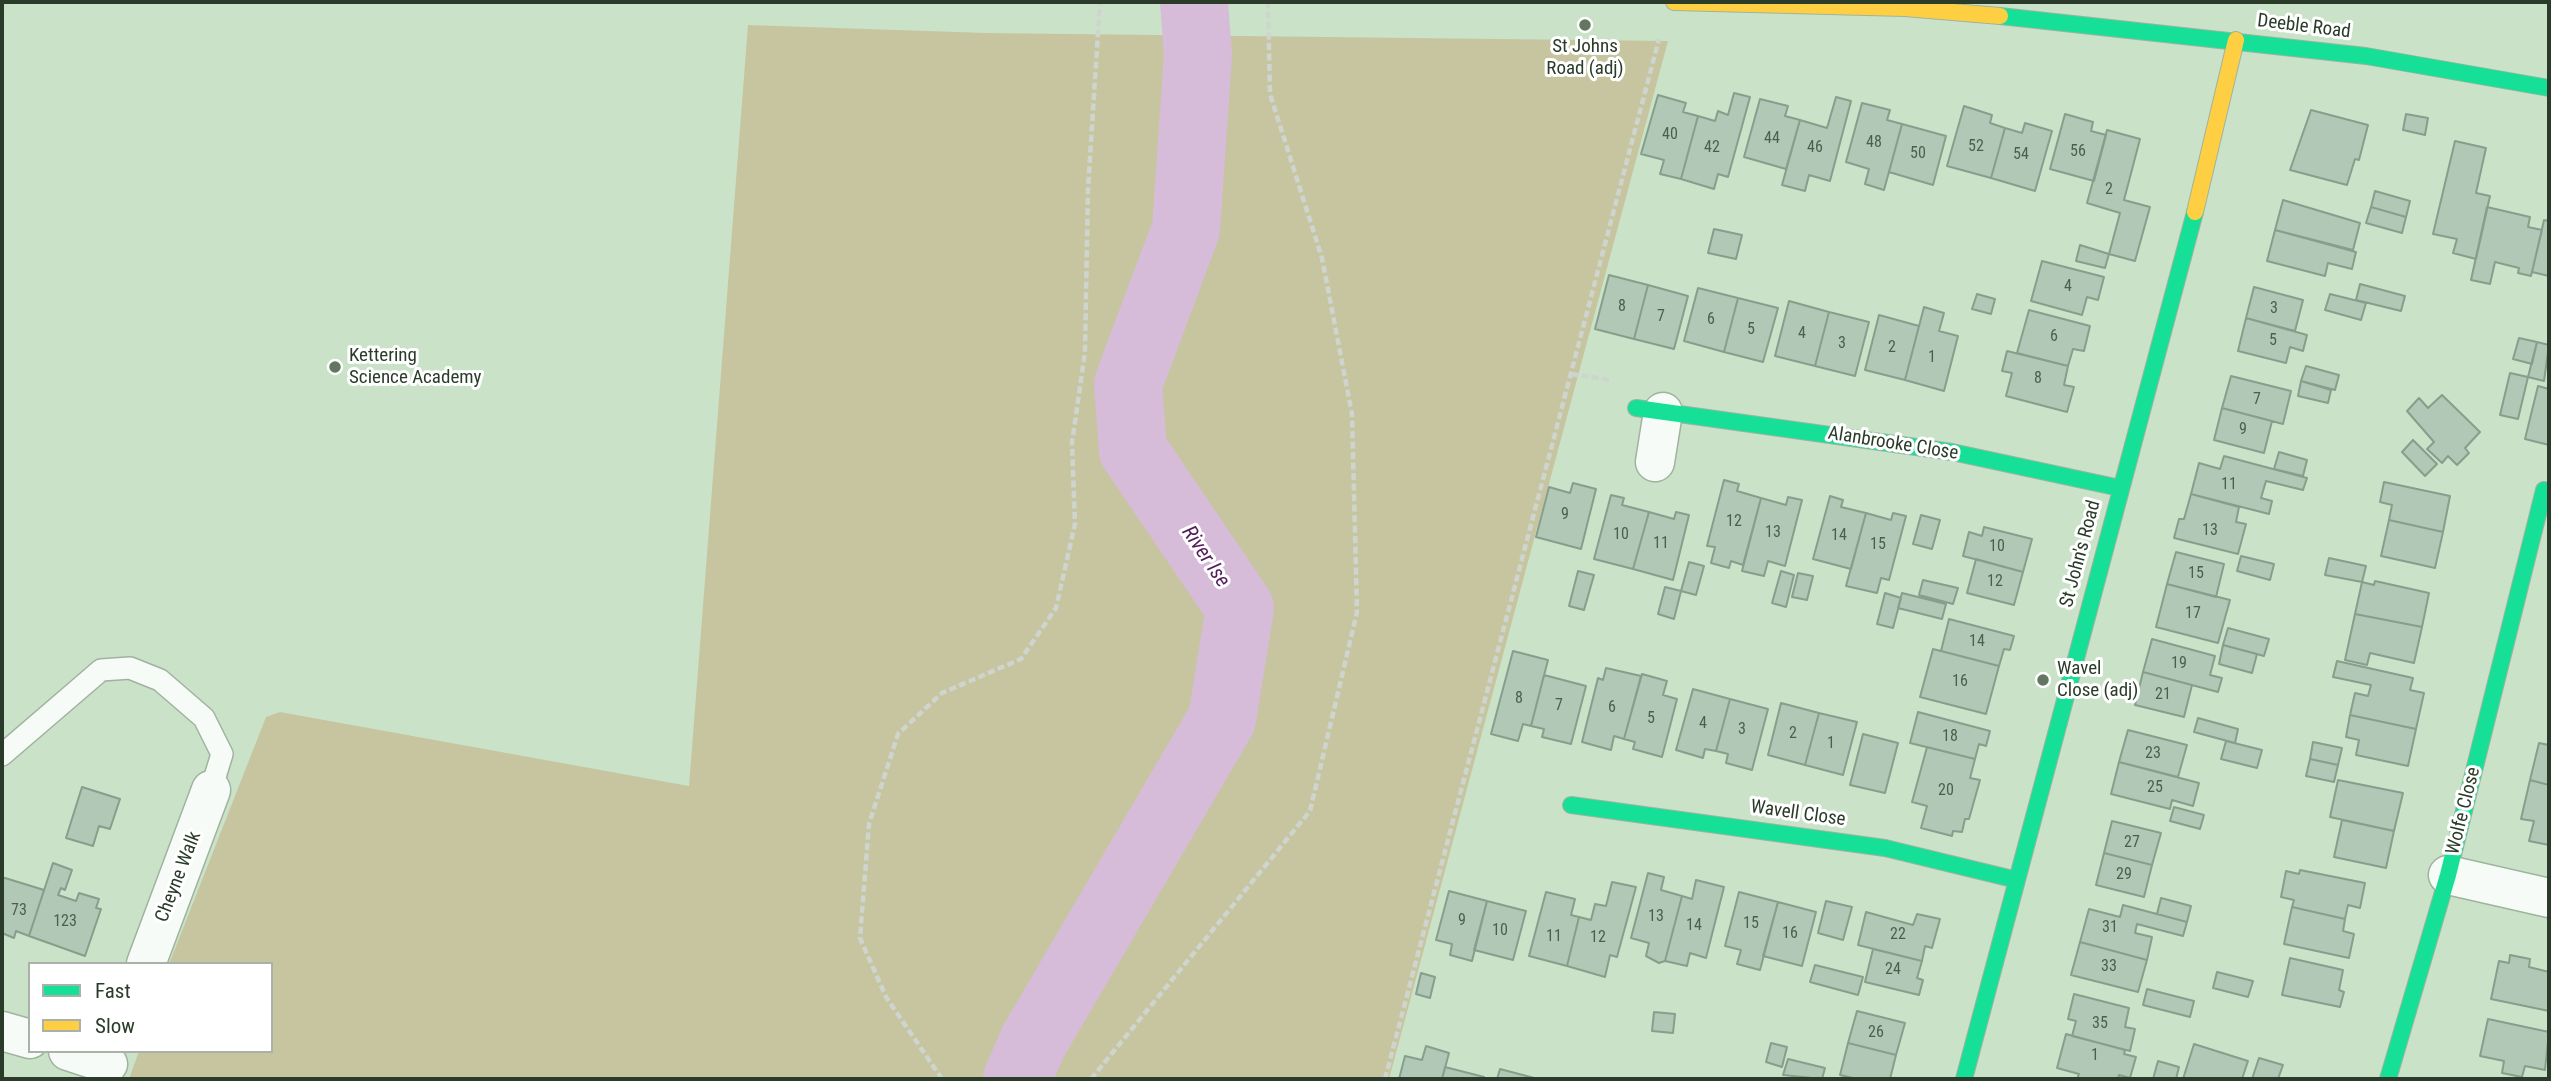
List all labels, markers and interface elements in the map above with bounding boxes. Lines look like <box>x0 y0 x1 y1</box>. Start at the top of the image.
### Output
street label: Deeble Road <box>2256 10 2352 44</box>
marker: St Johns Road (adj) <box>1577 17 1593 33</box>
place label: St Johns Road (adj) <box>1546 36 1624 80</box>
house number: 40 <box>1662 125 1678 145</box>
house number: 44 <box>1764 129 1780 149</box>
house number: 48 <box>1866 133 1882 153</box>
house number: 52 <box>1968 137 1984 157</box>
house number: 42 <box>1704 138 1720 158</box>
house number: 46 <box>1807 138 1823 158</box>
house number: 56 <box>2070 142 2086 162</box>
house number: 50 <box>1910 144 1926 164</box>
house number: 54 <box>2013 145 2029 165</box>
house number: 2 <box>2105 180 2113 200</box>
house number: 4 <box>2064 277 2072 297</box>
house number: 8 <box>1618 297 1626 317</box>
house number: 3 <box>2270 299 2278 319</box>
house number: 7 <box>1657 307 1665 327</box>
house number: 6 <box>1707 310 1715 330</box>
house number: 5 <box>1747 320 1755 340</box>
house number: 4 <box>1798 324 1806 344</box>
house number: 6 <box>2050 327 2058 347</box>
house number: 5 <box>2269 331 2277 351</box>
house number: 3 <box>1838 334 1846 354</box>
house number: 2 <box>1888 338 1896 358</box>
place label: Kettering Science Academy <box>349 345 482 389</box>
house number: 1 <box>1928 348 1936 368</box>
marker: Kettering Science Academy <box>327 359 343 375</box>
house number: 8 <box>2034 369 2042 389</box>
house number: 7 <box>2253 390 2261 410</box>
house number: 9 <box>2239 420 2247 440</box>
street label: Alanbrooke Close <box>1826 422 1960 466</box>
house number: 11 <box>2221 475 2237 495</box>
street label: St John's Road <box>2056 498 2106 610</box>
house number: 9 <box>1561 505 1569 525</box>
house number: 12 <box>1726 512 1742 532</box>
house number: 13 <box>2202 521 2218 541</box>
water label: River Ise <box>1175 522 1235 592</box>
house number: 13 <box>1765 523 1781 543</box>
house number: 10 <box>1613 525 1629 545</box>
house number: 14 <box>1831 526 1847 546</box>
house number: 11 <box>1653 534 1669 554</box>
house number: 15 <box>1870 535 1886 555</box>
house number: 10 <box>1989 537 2005 557</box>
house number: 15 <box>2188 564 2204 584</box>
house number: 12 <box>1987 572 2003 592</box>
house number: 17 <box>2185 604 2201 624</box>
house number: 14 <box>1969 632 1985 652</box>
house number: 19 <box>2171 654 2187 674</box>
place label: Wavel Close (adj) <box>2057 658 2138 702</box>
house number: 16 <box>1952 672 1968 692</box>
marker: Wavel Close (adj) <box>2035 672 2051 688</box>
house number: 21 <box>2155 685 2171 705</box>
house number: 8 <box>1515 689 1523 709</box>
house number: 7 <box>1555 696 1563 716</box>
house number: 6 <box>1608 698 1616 718</box>
house number: 5 <box>1647 709 1655 729</box>
house number: 4 <box>1699 714 1707 734</box>
house number: 3 <box>1738 720 1746 740</box>
house number: 2 <box>1789 724 1797 744</box>
house number: 18 <box>1942 727 1958 747</box>
house number: 1 <box>1827 734 1835 754</box>
house number: 23 <box>2145 744 2161 764</box>
street label: Wolfe Close <box>2442 765 2486 857</box>
house number: 25 <box>2147 778 2163 798</box>
house number: 20 <box>1938 781 1954 801</box>
street label: Wavell Close <box>1749 796 1847 832</box>
street label: Cheyne Walk <box>151 828 207 926</box>
house number: 27 <box>2124 833 2140 853</box>
house number: 29 <box>2116 865 2132 885</box>
house number: 73 <box>11 901 27 921</box>
house number: 13 <box>1648 907 1664 927</box>
house number: 9 <box>1458 911 1466 931</box>
house number: 123 <box>53 912 77 932</box>
house number: 15 <box>1743 914 1759 934</box>
house number: 14 <box>1686 916 1702 936</box>
house number: 31 <box>2102 918 2118 938</box>
house number: 10 <box>1492 921 1508 941</box>
house number: 16 <box>1782 924 1798 944</box>
house number: 22 <box>1890 925 1906 945</box>
house number: 11 <box>1546 927 1562 947</box>
house number: 12 <box>1590 928 1606 948</box>
house number: 33 <box>2101 957 2117 977</box>
house number: 24 <box>1885 960 1901 980</box>
legend <box>28 962 273 1053</box>
text: Fast <box>95 979 131 1003</box>
text: Slow <box>95 1014 135 1038</box>
house number: 35 <box>2092 1014 2108 1034</box>
house number: 26 <box>1868 1023 1884 1043</box>
house number: 1 <box>2091 1046 2099 1066</box>

